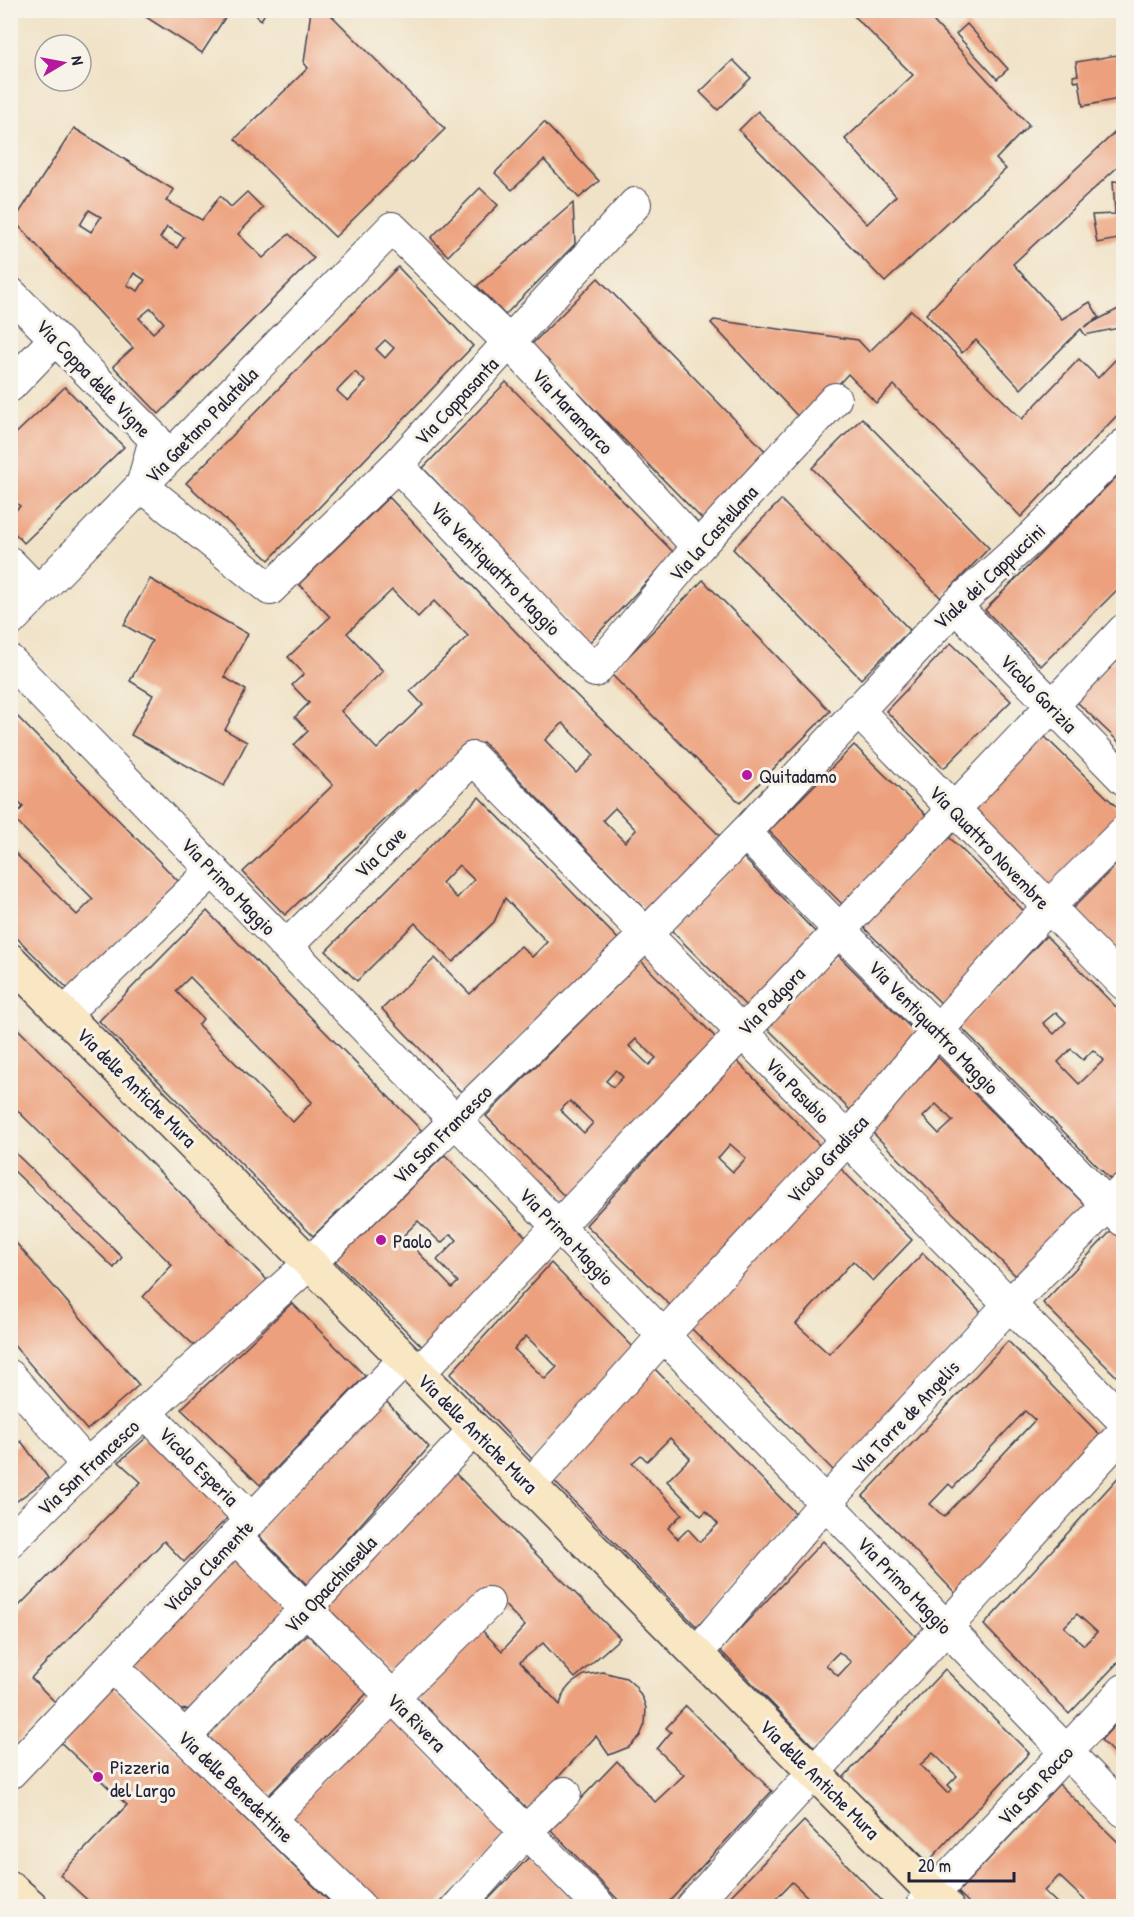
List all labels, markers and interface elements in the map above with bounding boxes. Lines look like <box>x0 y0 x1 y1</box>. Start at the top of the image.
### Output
north arrow <box>33 33 93 93</box>
text: N <box>66 54 89 67</box>
street label: Via Coppa delle Vigne <box>30 313 158 443</box>
street label: Via Coppasanta <box>408 351 504 451</box>
street label: Via Gaetano Palatella <box>139 361 264 489</box>
street label: Via Maramarco <box>526 362 620 460</box>
street label: Via la Castellana <box>663 479 763 587</box>
street label: Via Ventiquattro Maggio <box>425 495 567 641</box>
street label: Viale dei Cappuccini <box>927 517 1051 635</box>
street label: Vicolo Gorizia <box>994 648 1084 739</box>
place label: Quitadamo <box>759 762 837 789</box>
marker: Quitadamo <box>740 768 754 782</box>
street label: Via Quattro Novembre <box>924 779 1056 915</box>
street label: Via Cave <box>348 820 412 884</box>
street label: Via Primo Maggio <box>175 831 283 941</box>
street label: Via Ventiquattro Maggio <box>863 954 1005 1100</box>
street label: Via Podgora <box>731 961 811 1041</box>
street label: Via delle Antiche Mura <box>71 1021 203 1153</box>
street label: Via Pasubio <box>760 1051 836 1129</box>
street label: Via San Francesco <box>386 1078 498 1190</box>
street label: Vicolo Gradisca <box>780 1109 874 1209</box>
street label: Via Primo Maggio <box>513 1181 621 1291</box>
place label: Paolo <box>393 1227 432 1254</box>
marker: Paolo <box>374 1233 388 1247</box>
street label: Via Torre de Angelis <box>845 1354 965 1480</box>
street label: Via delle Antiche Mura <box>412 1367 544 1499</box>
street label: Via San Francesco <box>31 1413 145 1521</box>
street label: Vicolo Esperia <box>153 1420 245 1512</box>
street label: Vicolo Clemente <box>157 1514 259 1618</box>
street label: Via Opacchiasella <box>278 1529 382 1639</box>
street label: Via Primo Maggio <box>851 1530 959 1640</box>
street label: Via Rivera <box>382 1687 453 1758</box>
street label: Via delle Antiche Mura <box>754 1713 886 1845</box>
street label: Via delle Benedettine <box>172 1724 300 1848</box>
street label: Via San Rocco <box>991 1739 1079 1831</box>
place label: Pizzeria del Largo <box>110 1753 176 1803</box>
marker: Pizzeria del Largo <box>91 1770 105 1784</box>
scale bar <box>909 1845 1014 1883</box>
text: 20 m <box>918 1853 951 1878</box>

